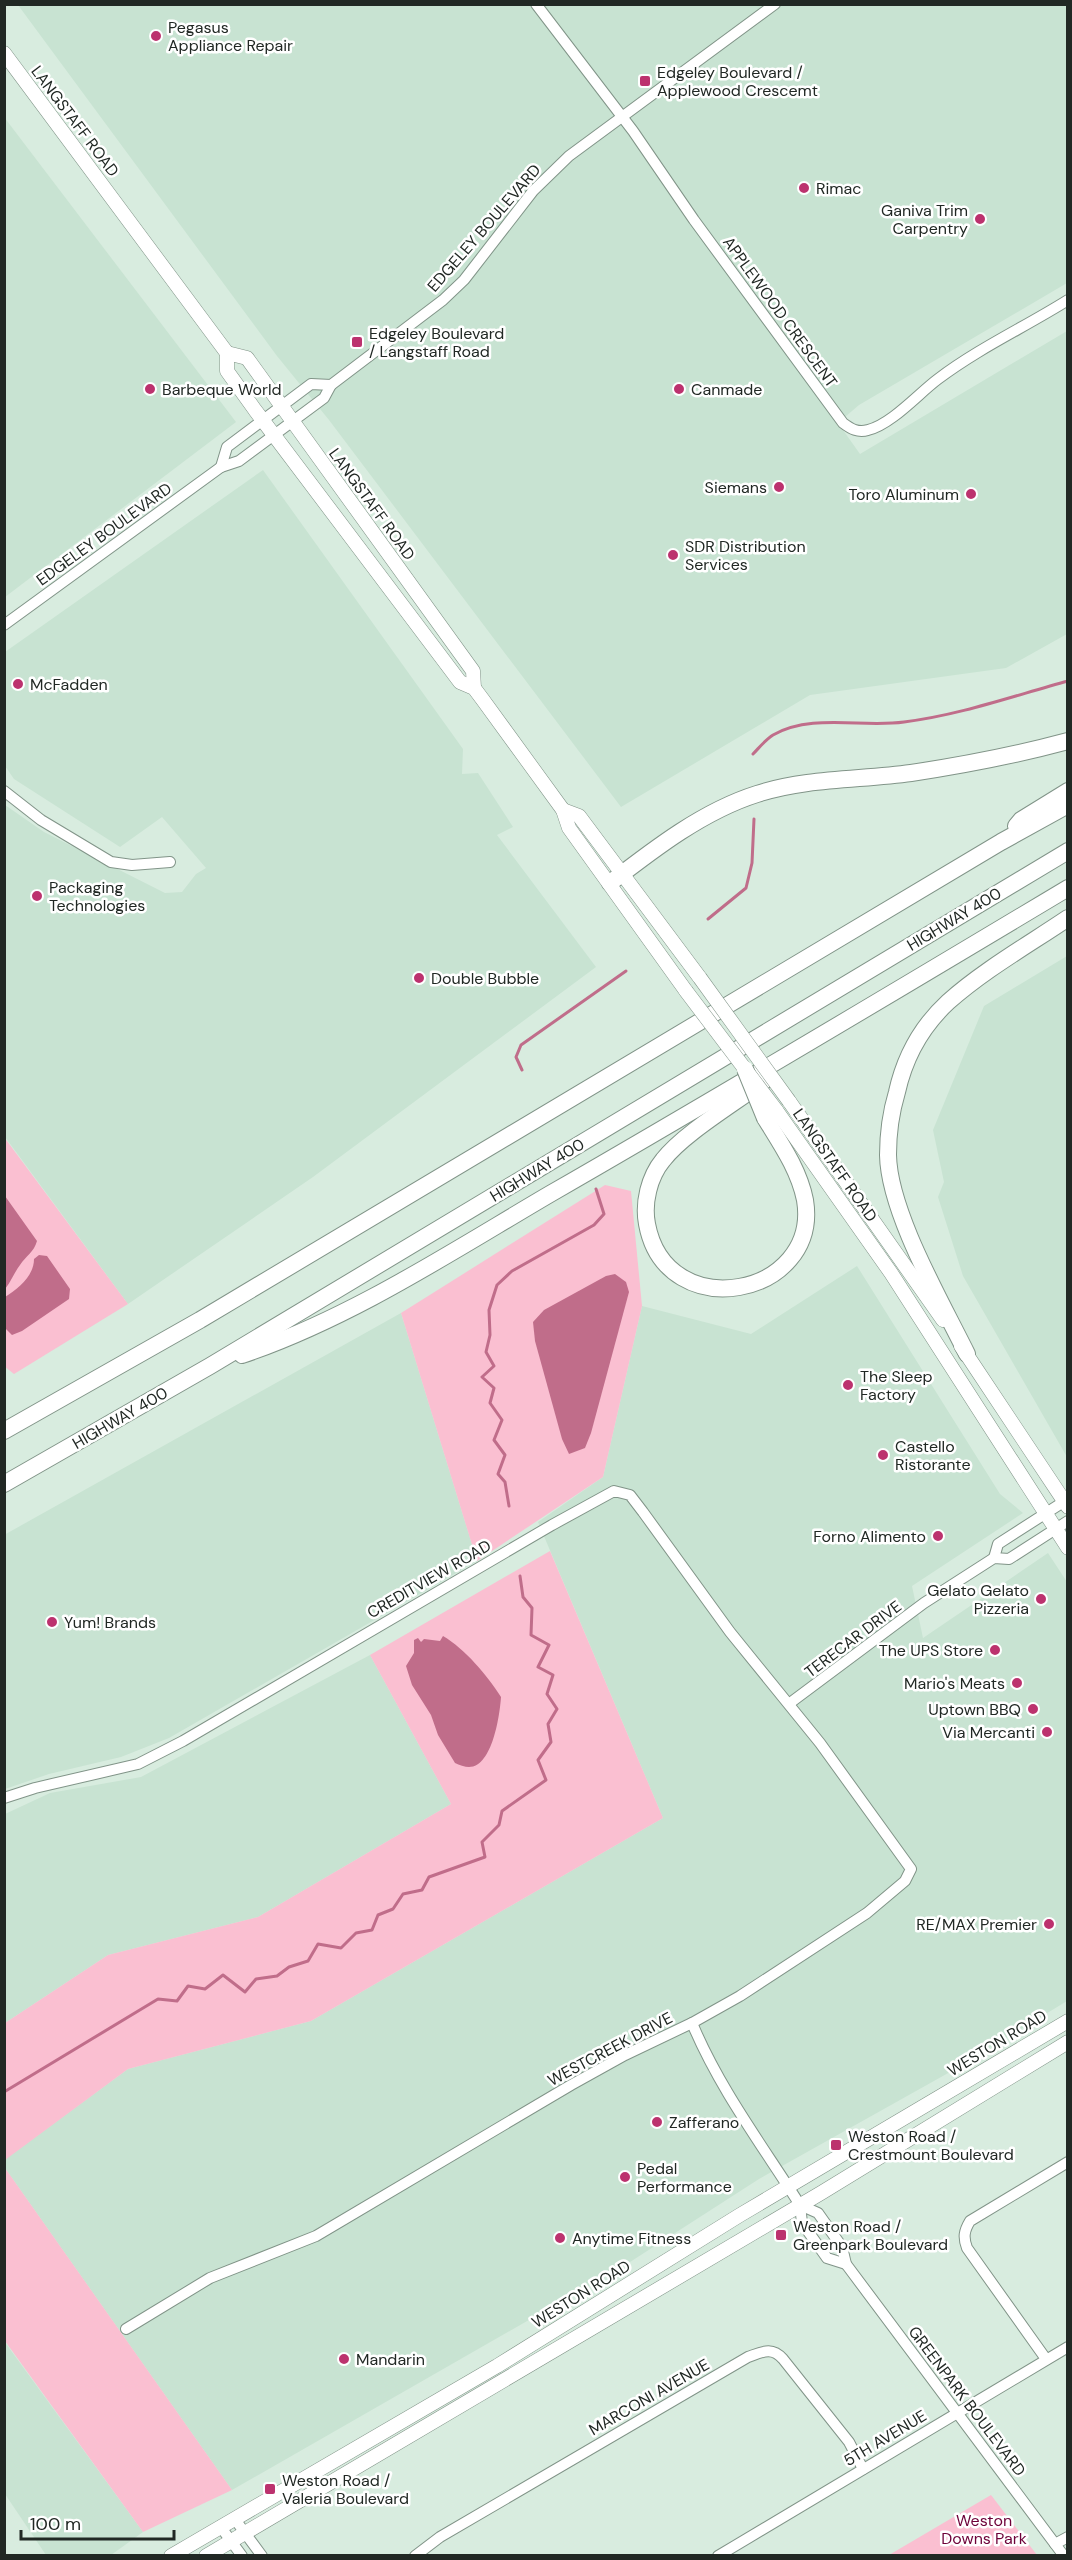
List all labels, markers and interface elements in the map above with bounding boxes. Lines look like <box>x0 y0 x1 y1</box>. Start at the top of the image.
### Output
place label: Pegasus Appliance Repair <box>168 17 293 56</box>
marker: Pegasus Appliance Repair <box>149 29 163 43</box>
street label: LANGSTAFF ROAD <box>26 61 124 181</box>
place label: Edgeley Boulevard / Applewood Crescemt <box>657 62 818 101</box>
marker: Edgeley Boulevard / Applewood Crescemt <box>638 74 652 88</box>
street label: EDGELEY BOULEVARD <box>423 160 545 296</box>
place label: Rimac <box>816 178 861 199</box>
marker: Rimac <box>797 181 811 195</box>
place label: Ganiva Trim Carpentry <box>881 200 968 239</box>
marker: Ganiva Trim Carpentry <box>973 212 987 226</box>
street label: APPLEWOOD CRESCENT <box>718 232 842 392</box>
place label: Edgeley Boulevard / Langstaff Road <box>369 323 504 362</box>
marker: Edgeley Boulevard / Langstaff Road <box>350 335 364 349</box>
place label: Barbeque World <box>162 379 282 400</box>
place label: Canmade <box>691 379 762 400</box>
marker: Barbeque World <box>143 382 157 396</box>
marker: Canmade <box>672 382 686 396</box>
street label: LANGSTAFF ROAD <box>324 444 420 564</box>
place label: Siemans <box>705 477 767 498</box>
street label: EDGELEY BOULEVARD <box>32 478 176 590</box>
marker: Siemans <box>772 480 786 494</box>
place label: Toro Aluminum <box>849 484 959 505</box>
marker: Toro Aluminum <box>964 487 978 501</box>
place label: SDR Distribution Services <box>685 536 806 575</box>
marker: SDR Distribution Services <box>666 548 680 562</box>
place label: McFadden <box>30 674 108 695</box>
marker: McFadden <box>11 677 25 691</box>
place label: Packaging Technologies <box>49 877 145 916</box>
street label: HIGHWAY 400 <box>903 883 1005 955</box>
marker: Packaging Technologies <box>30 889 44 903</box>
place label: Double Bubble <box>431 968 539 989</box>
marker: Double Bubble <box>412 971 426 985</box>
street label: LANGSTAFF ROAD <box>788 1104 882 1226</box>
street label: HIGHWAY 400 <box>486 1134 588 1206</box>
place label: The Sleep Factory <box>860 1366 933 1405</box>
marker: The Sleep Factory <box>841 1378 855 1392</box>
street label: HIGHWAY 400 <box>69 1382 171 1454</box>
place label: Castello Ristorante <box>895 1436 971 1475</box>
marker: Castello Ristorante <box>876 1448 890 1462</box>
place label: Forno Alimento <box>813 1526 926 1547</box>
marker: Forno Alimento <box>931 1529 945 1543</box>
street label: CREDITVIEW ROAD <box>363 1535 495 1623</box>
place label: Gelato Gelato Pizzeria <box>927 1580 1029 1619</box>
marker: Gelato Gelato Pizzeria <box>1034 1592 1048 1606</box>
street label: TERECAR DRIVE <box>800 1596 906 1682</box>
place label: Yum! Brands <box>64 1612 156 1633</box>
marker: Yum! Brands <box>45 1615 59 1629</box>
place label: The UPS Store <box>879 1640 983 1661</box>
marker: The UPS Store <box>988 1643 1002 1657</box>
place label: Mario's Meats <box>904 1673 1005 1694</box>
marker: Mario's Meats <box>1010 1676 1024 1690</box>
place label: Uptown BBQ <box>928 1699 1021 1720</box>
marker: Uptown BBQ <box>1026 1702 1040 1716</box>
place label: Via Mercanti <box>942 1722 1035 1743</box>
marker: Via Mercanti <box>1040 1725 1054 1739</box>
place label: RE/MAX Premier <box>916 1914 1037 1935</box>
marker: RE/MAX Premier <box>1042 1917 1056 1931</box>
street label: WESTON ROAD <box>943 2005 1051 2081</box>
street label: WESTCREEK DRIVE <box>544 2007 676 2091</box>
place label: Zafferano <box>669 2112 739 2133</box>
marker: Zafferano <box>650 2115 664 2129</box>
place label: Weston Road / Crestmount Boulevard <box>848 2126 1014 2165</box>
marker: Weston Road / Crestmount Boulevard <box>829 2138 843 2152</box>
place label: Pedal Performance <box>637 2158 732 2197</box>
marker: Pedal Performance <box>618 2170 632 2184</box>
place label: Weston Road / Greenpark Boulevard <box>793 2216 948 2255</box>
place label: Anytime Fitness <box>572 2228 691 2249</box>
marker: Weston Road / Greenpark Boulevard <box>774 2228 788 2242</box>
marker: Anytime Fitness <box>553 2231 567 2245</box>
street label: WESTON ROAD <box>528 2255 634 2333</box>
street label: GREENPARK BOULEVARD <box>904 2322 1030 2480</box>
place label: Mandarin <box>356 2349 425 2370</box>
marker: Mandarin <box>337 2352 351 2366</box>
street label: MARCONI AVENUE <box>585 2354 713 2440</box>
street label: 5TH AVENUE <box>840 2405 930 2471</box>
place label: Weston Road / Valeria Boulevard <box>282 2470 409 2509</box>
marker: Weston Road / Valeria Boulevard <box>263 2482 277 2496</box>
scale bar <box>21 2503 174 2541</box>
park label: Weston Downs Park <box>941 2510 1027 2549</box>
text: 100 m <box>30 2512 81 2536</box>

